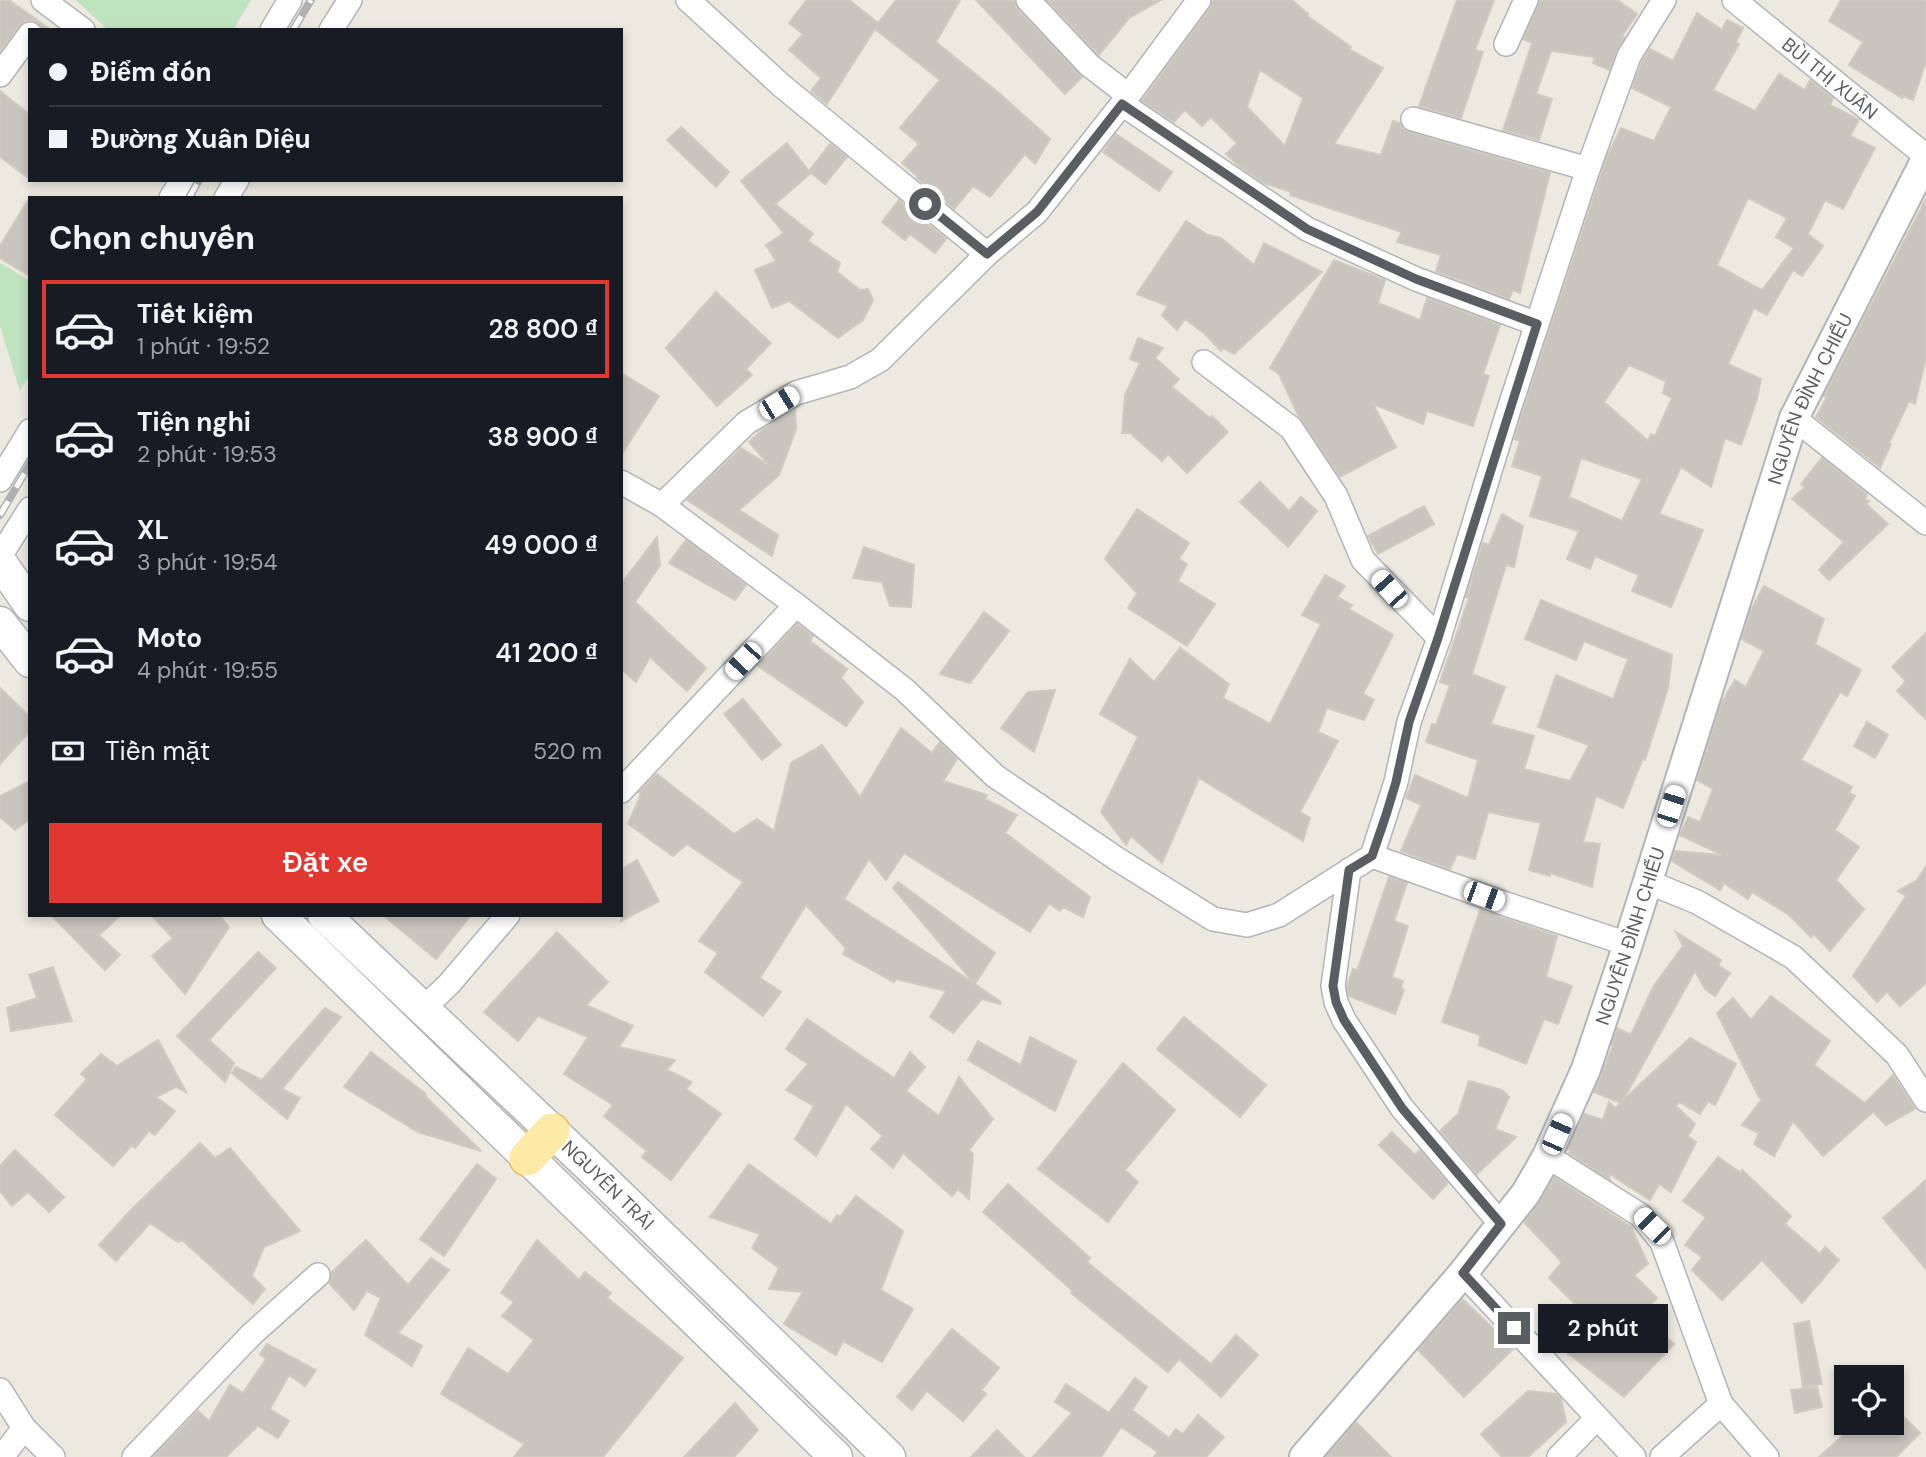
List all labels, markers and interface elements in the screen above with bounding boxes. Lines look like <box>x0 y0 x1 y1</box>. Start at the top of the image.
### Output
street label: BÙI THỊ XUÂN <box>1777 32 1883 125</box>
text: Điểm đón <box>91 55 212 89</box>
text: Đường Xuân Diệu <box>91 122 311 156</box>
route start <box>909 188 941 220</box>
text: Chọn chuyến <box>49 217 255 259</box>
text: Tiết kiệm <box>137 297 254 331</box>
icon: car <box>53 298 116 361</box>
street label: NGUYỄN ĐÌNH CHIỂU <box>1762 309 1858 488</box>
text: 28 800 ₫ <box>488 312 598 346</box>
text: 1 phút · 19:52 <box>137 331 270 361</box>
car <box>756 383 803 423</box>
text: Tiện nghi <box>137 405 251 439</box>
icon: car <box>53 406 116 469</box>
text: 38 900 ₫ <box>487 420 598 454</box>
text: 2 phút · 19:53 <box>137 439 277 469</box>
text: XL <box>137 513 169 547</box>
icon: car <box>53 514 116 577</box>
text: 49 000 ₫ <box>484 528 598 562</box>
text: 3 phút · 19:54 <box>137 547 278 577</box>
car <box>1368 566 1411 612</box>
text: Moto <box>137 621 202 655</box>
icon: car <box>53 622 116 685</box>
text: 41 200 ₫ <box>495 636 598 670</box>
car <box>721 638 766 684</box>
text: 4 phút · 19:55 <box>137 655 278 685</box>
icon: cash <box>49 732 87 770</box>
text: Tiền mặt <box>105 734 210 768</box>
text: 520 m <box>533 736 602 766</box>
car <box>1655 783 1688 829</box>
button: Đặt xe <box>49 823 602 903</box>
street label: NGUYỄN ĐÌNH CHIỂU <box>1590 844 1671 1028</box>
car <box>1461 879 1508 913</box>
car <box>1539 1111 1576 1157</box>
street label: NGUYỄN TRÃI <box>556 1135 659 1236</box>
car <box>1630 1204 1675 1248</box>
callout: 2 phút <box>1538 1304 1668 1352</box>
route end <box>1498 1312 1530 1344</box>
text: 2 phút <box>1567 1313 1639 1343</box>
map controls <box>1834 1365 1904 1435</box>
button: locate <box>1834 1365 1904 1435</box>

